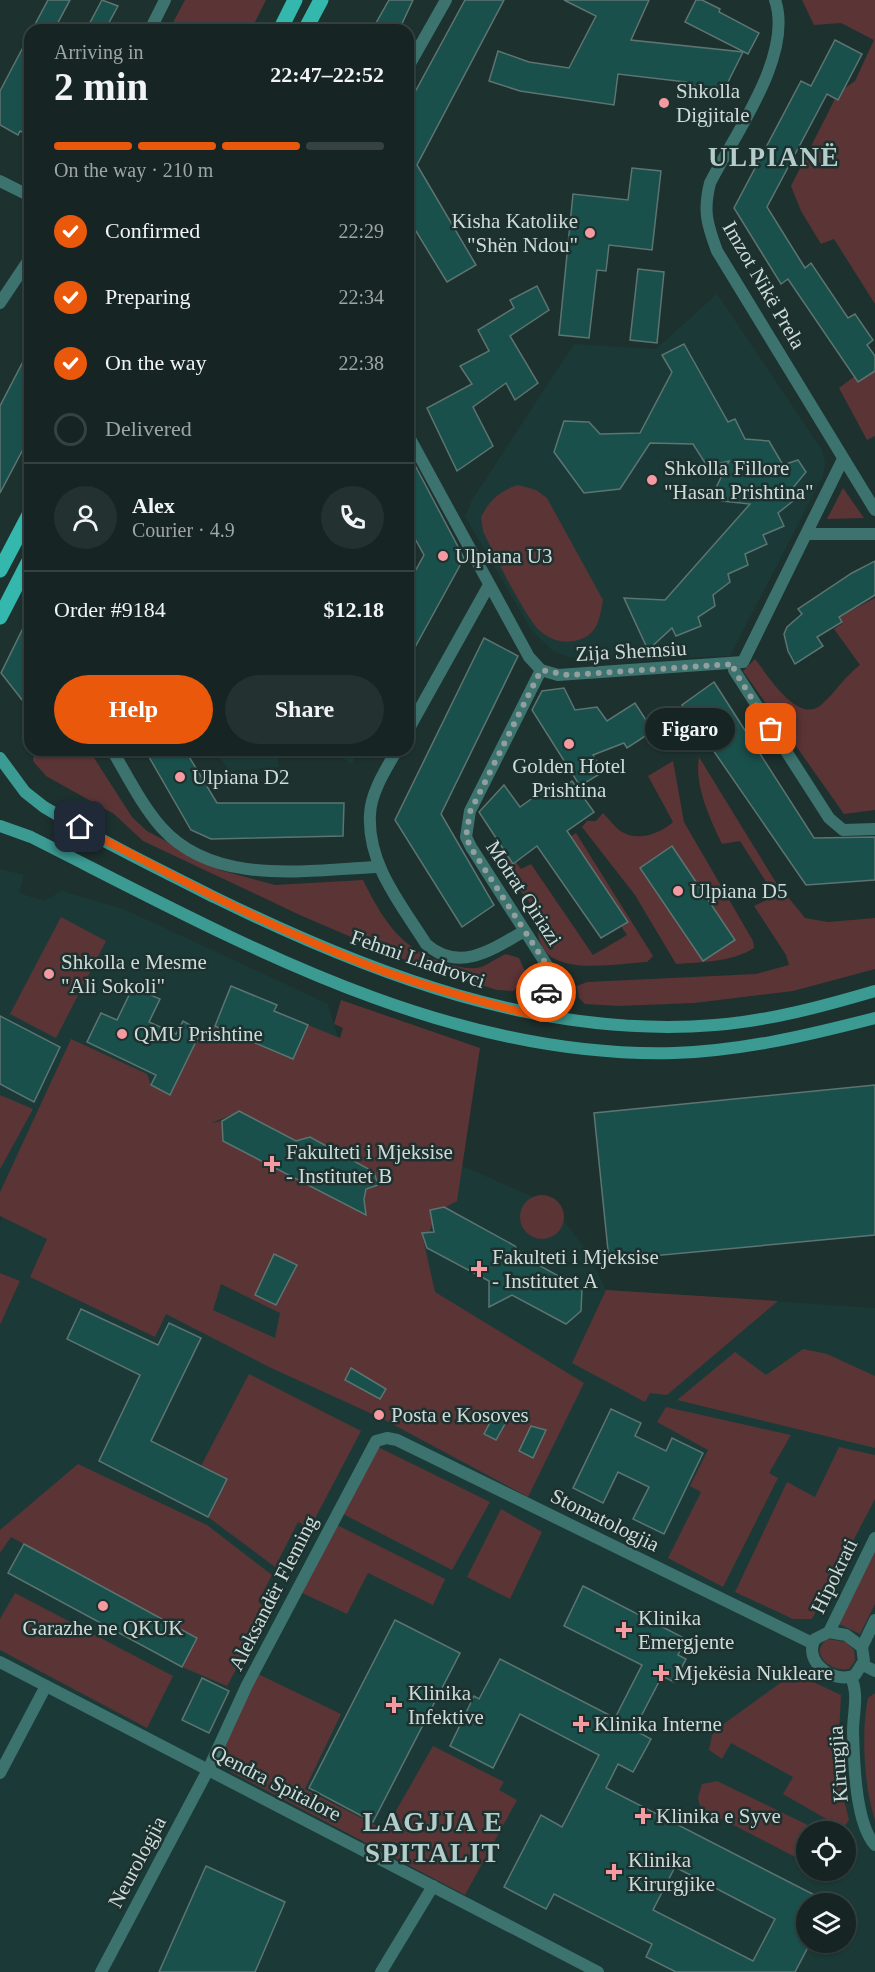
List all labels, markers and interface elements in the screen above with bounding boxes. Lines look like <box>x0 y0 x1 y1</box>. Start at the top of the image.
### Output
text: Arriving in <box>54 41 143 63</box>
text: 22:47–22:52 <box>270 62 384 87</box>
text: 2 min <box>54 65 148 108</box>
place label: Shkolla Digjitale <box>676 79 749 127</box>
marker: Shkolla Digjitale <box>657 96 671 110</box>
district label: ULPIANË <box>708 142 840 172</box>
text: On the way · 210 m <box>54 159 213 181</box>
place label: Kisha Katolike "Shën Ndou" <box>451 209 578 257</box>
icon: check <box>54 215 87 248</box>
street label: Imzot Nikë Prela <box>718 217 811 354</box>
text: Confirmed <box>105 218 200 243</box>
text: 22:29 <box>338 220 384 242</box>
marker: Kisha Katolike "Shën Ndou" <box>583 226 597 240</box>
icon: check <box>54 281 87 314</box>
text: Preparing <box>105 284 191 309</box>
text: 22:34 <box>338 286 384 308</box>
icon: check <box>54 347 87 380</box>
text: On the way <box>105 350 206 375</box>
text: 22:38 <box>338 352 384 374</box>
text: Delivered <box>105 416 192 441</box>
place label: Shkolla Fillore "Hasan Prishtina" <box>664 456 814 504</box>
marker: Shkolla Fillore "Hasan Prishtina" <box>645 473 659 487</box>
button: person <box>54 486 117 549</box>
button: phone <box>321 486 384 549</box>
text: Alex <box>132 493 175 518</box>
text: Courier · 4.9 <box>132 519 235 541</box>
place label: Ulpiana U3 <box>455 544 552 568</box>
marker: Ulpiana U3 <box>436 549 450 563</box>
text: Order #9184 <box>54 597 166 622</box>
text: $12.18 <box>324 597 384 622</box>
street label: Zija Shemsiu <box>575 636 688 666</box>
button: Help <box>54 675 213 744</box>
button: Share <box>225 675 384 744</box>
pin <box>745 703 796 754</box>
callout: Figaro <box>645 708 735 750</box>
icon: bag <box>754 712 787 745</box>
text: Figaro <box>662 718 718 740</box>
marker: Golden Hotel Prishtina <box>562 737 576 751</box>
place label: Golden Hotel Prishtina <box>512 754 626 802</box>
place label: Ulpiana D2 <box>192 765 289 789</box>
marker: Ulpiana D2 <box>173 770 187 784</box>
pin <box>54 801 105 852</box>
icon: home <box>63 810 96 843</box>
street label: Motrat Qiriazi <box>481 836 567 950</box>
place label: Ulpiana D5 <box>690 879 787 903</box>
marker: Ulpiana D5 <box>671 884 685 898</box>
street label: Fehmi Lladrovci <box>348 925 489 993</box>
place label: Shkolla e Mesme "Ali Sokoli" <box>61 950 207 998</box>
courier <box>516 962 576 1022</box>
marker: Shkolla e Mesme "Ali Sokoli" <box>42 967 56 981</box>
icon: car <box>530 976 563 1009</box>
place label: QMU Prishtine <box>134 1022 263 1046</box>
marker: QMU Prishtine <box>115 1027 129 1041</box>
place label: Fakulteti i Mjeksise - Institutet B <box>286 1140 453 1188</box>
marker: Fakulteti i Mjeksise - Institutet B <box>263 1155 281 1173</box>
place label: Fakulteti i Mjeksise - Institutet A <box>492 1245 659 1293</box>
marker: Fakulteti i Mjeksise - Institutet A <box>470 1260 488 1278</box>
place label: Posta e Kosoves <box>391 1403 529 1427</box>
marker: Posta e Kosoves <box>372 1408 386 1422</box>
street label: Stomatologjia <box>547 1483 664 1557</box>
street label: Aleksandër Fleming <box>224 1511 323 1675</box>
street label: Hipokrati <box>806 1534 862 1617</box>
marker: Garazhe ne QKUK <box>96 1599 110 1613</box>
place label: Klinika Emergjente <box>638 1606 734 1654</box>
place label: Garazhe ne QKUK <box>23 1616 183 1640</box>
marker: Klinika Emergjente <box>615 1621 633 1639</box>
place label: Mjekësia Nukleare <box>674 1661 833 1685</box>
marker: Mjekësia Nukleare <box>652 1664 670 1682</box>
place label: Klinika Infektive <box>408 1681 484 1729</box>
marker: Klinika Infektive <box>385 1696 403 1714</box>
place label: Klinika Interne <box>594 1712 722 1736</box>
marker: Klinika Interne <box>572 1715 590 1733</box>
street label: Kirurgjia <box>823 1724 853 1803</box>
street label: Qendra Spitalore <box>207 1740 345 1826</box>
place label: Klinika e Syve <box>656 1804 781 1828</box>
district label: LAGJJA E SPITALIT <box>363 1807 503 1868</box>
marker: Klinika e Syve <box>634 1807 652 1825</box>
street label: Neurologjia <box>103 1811 171 1912</box>
map controls <box>796 1821 856 1953</box>
button: locate <box>796 1821 856 1881</box>
place label: Klinika Kirurgjike <box>628 1848 715 1896</box>
marker: Klinika Kirurgjike <box>605 1863 623 1881</box>
button: layers <box>796 1893 856 1953</box>

